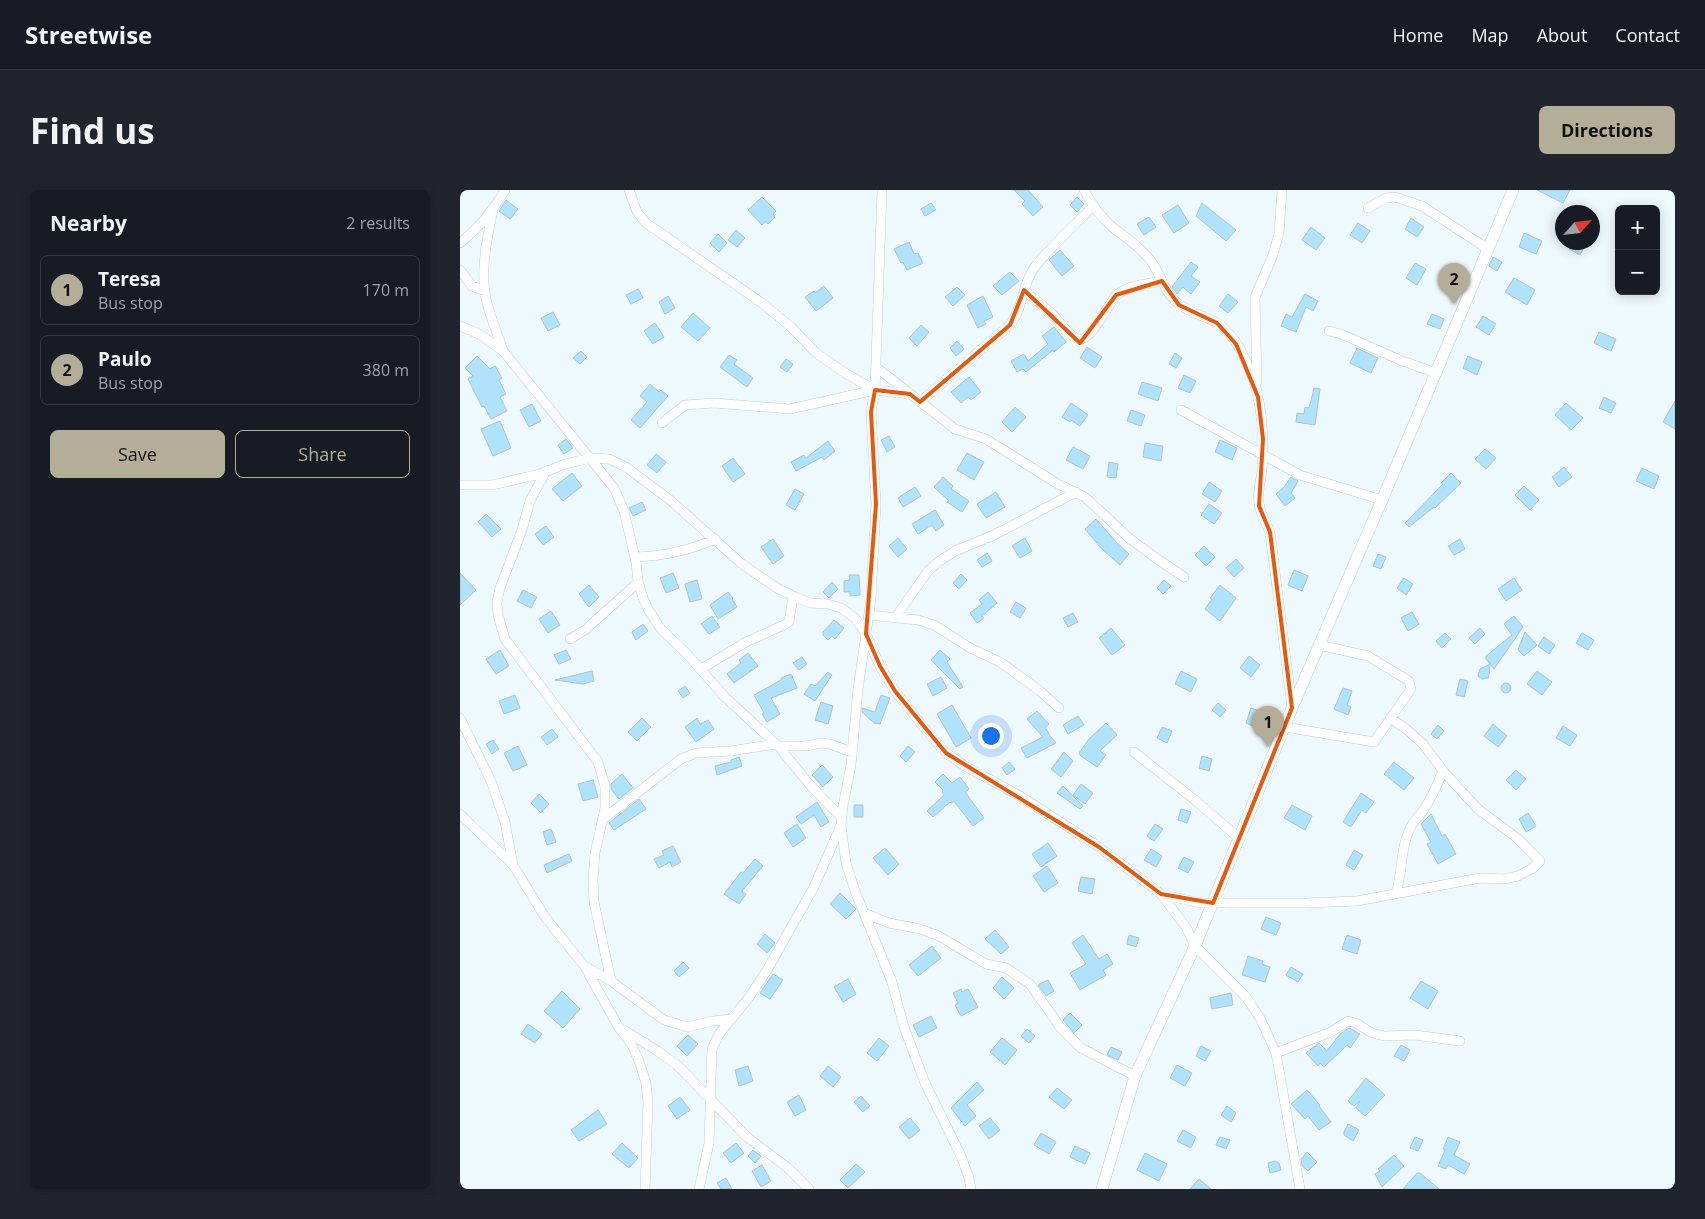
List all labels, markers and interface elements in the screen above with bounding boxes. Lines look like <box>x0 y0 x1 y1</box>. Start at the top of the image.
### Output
text: Streetwise <box>25 18 152 51</box>
text: Home <box>1393 23 1443 47</box>
text: Map <box>1471 23 1509 47</box>
text: About <box>1537 23 1587 47</box>
text: Contact <box>1615 23 1680 47</box>
button: Directions <box>1539 106 1675 154</box>
text: Find us <box>30 107 155 154</box>
north arrow <box>1555 205 1600 250</box>
map controls <box>1615 205 1660 295</box>
button: + <box>1615 205 1660 250</box>
text: Nearby <box>50 209 127 237</box>
text: 2 results <box>346 212 410 234</box>
button: − <box>1615 250 1660 295</box>
pin: 2 <box>1438 263 1470 304</box>
text: Teresa <box>98 266 161 292</box>
text: 1 <box>62 279 72 301</box>
text: 170 m <box>363 279 409 301</box>
text: Bus stop <box>98 292 163 314</box>
text: Paulo <box>98 346 151 372</box>
text: 2 <box>62 359 72 381</box>
text: 380 m <box>363 359 409 381</box>
text: Bus stop <box>98 372 163 394</box>
button: Save <box>50 430 225 478</box>
button: Share <box>235 430 410 478</box>
pin: 1 <box>1252 706 1284 747</box>
your location <box>978 723 1004 749</box>

